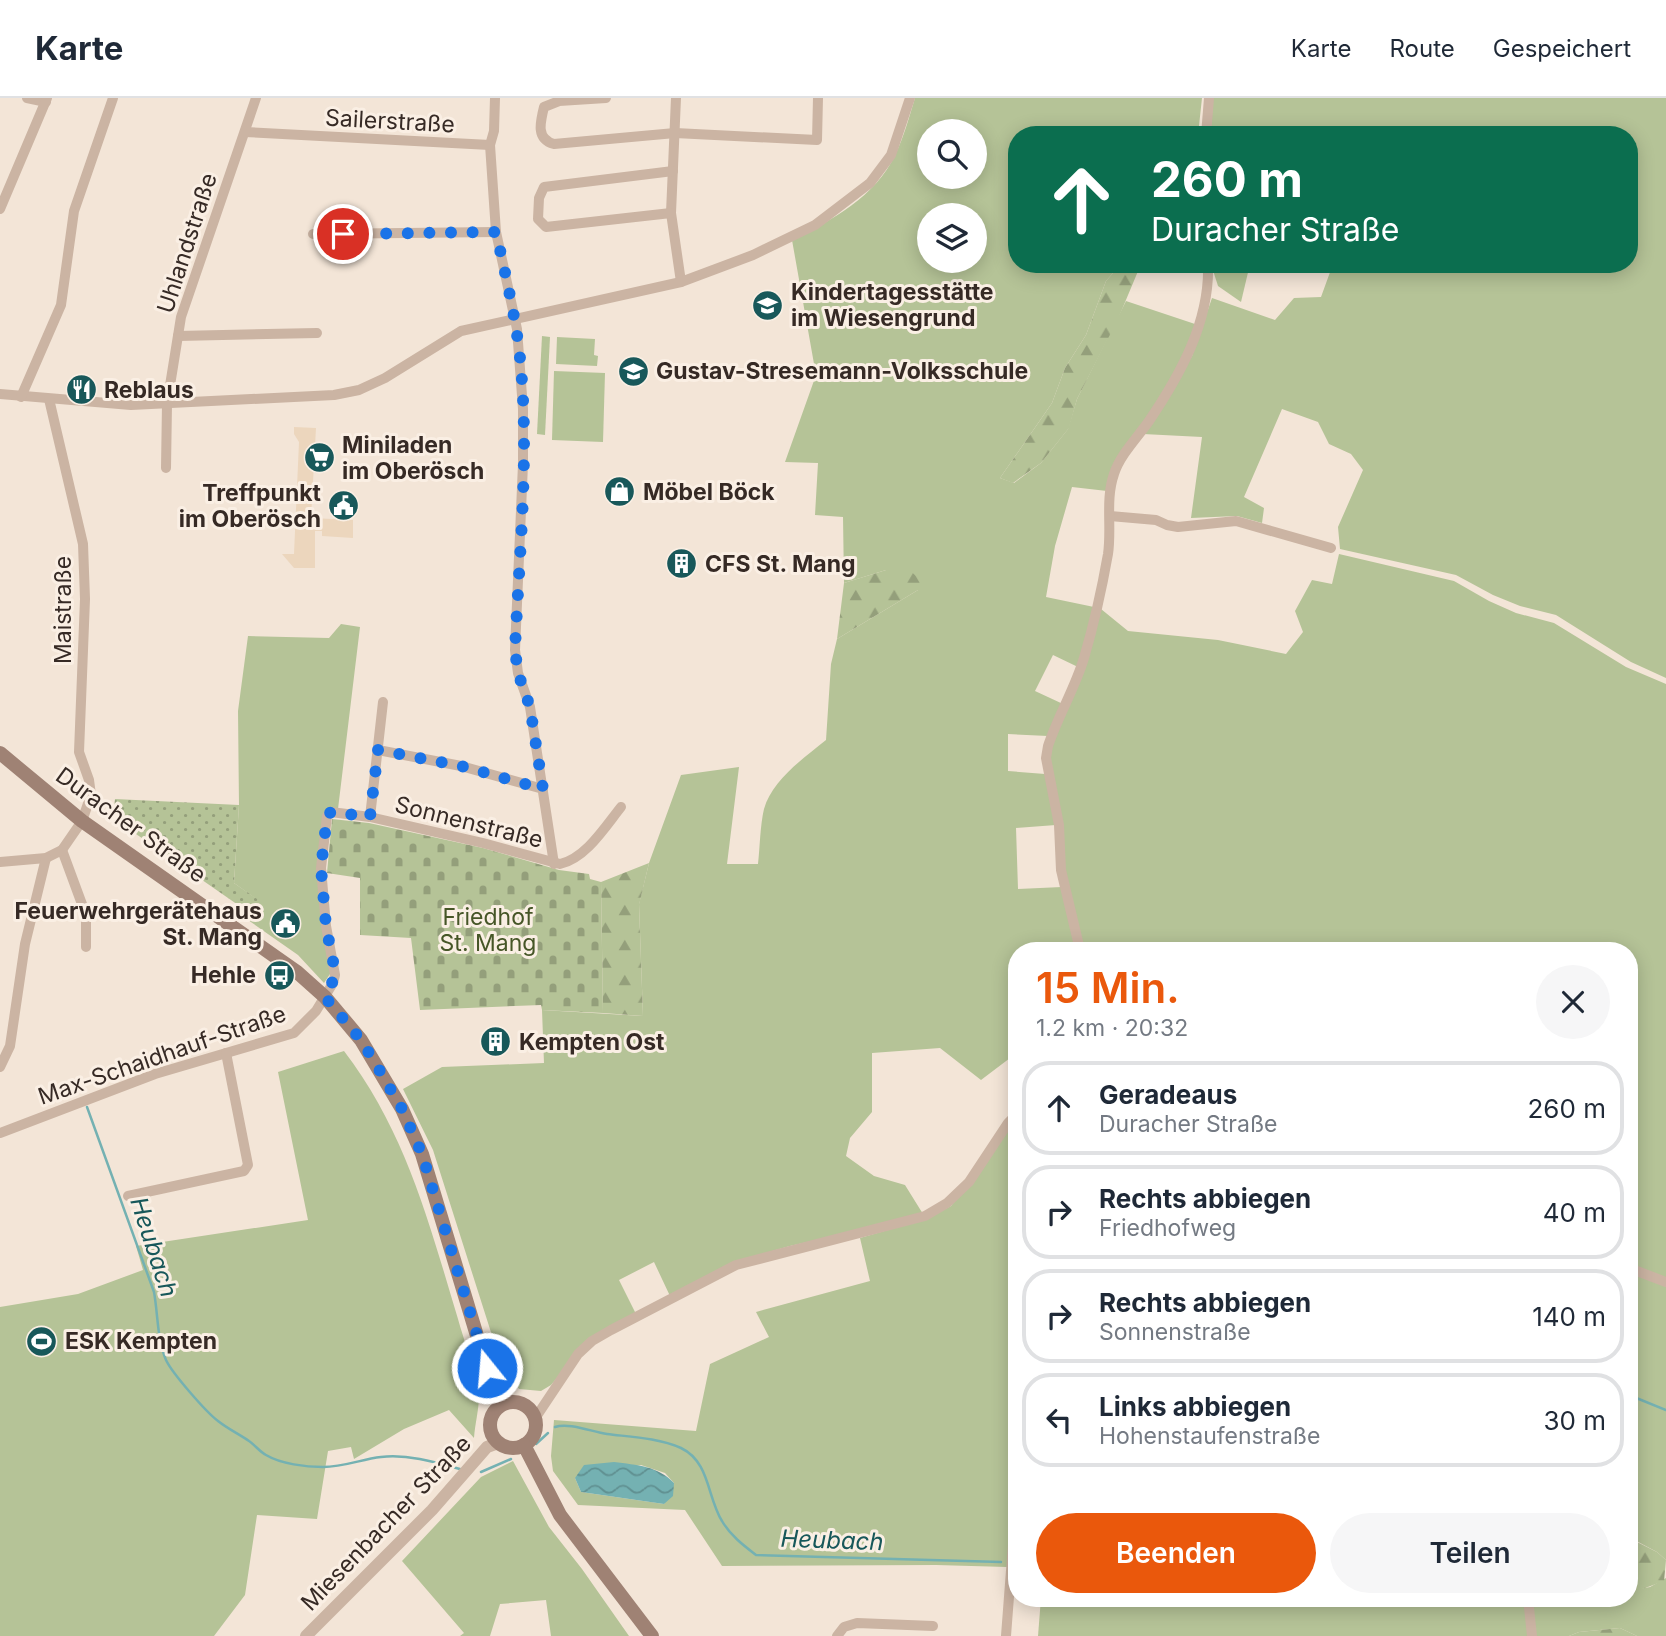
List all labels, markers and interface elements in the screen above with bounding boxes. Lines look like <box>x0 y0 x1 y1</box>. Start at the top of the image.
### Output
text: Karte <box>35 28 123 68</box>
text: Karte <box>1291 34 1351 63</box>
text: Route <box>1389 34 1455 63</box>
text: Gespeichert <box>1493 34 1631 63</box>
street label: Sailerstraße <box>325 104 455 138</box>
map controls <box>917 119 987 273</box>
button: search <box>917 119 987 189</box>
text: 260 m <box>1151 150 1303 209</box>
icon: ahead <box>1036 154 1127 245</box>
street label: Uhlandstraße <box>151 169 223 317</box>
button: layers <box>917 203 987 273</box>
pin <box>313 204 373 264</box>
text: Duracher Straße <box>1151 210 1399 249</box>
icon: arrive <box>324 215 362 253</box>
place label: Kindertagesstätte im Wiesengrund <box>791 278 994 332</box>
school or university icon: Kindertagesstätte im Wiesengrund <box>751 288 785 322</box>
school or university icon: Gustav-Stresemann-Volksschule <box>616 354 650 388</box>
place label: Gustav-Stresemann-Volksschule <box>656 357 1028 385</box>
restaurant icon: Reblaus <box>64 373 98 407</box>
place label: Reblaus <box>104 376 194 404</box>
place label: Miniladen im Oberösch <box>342 431 484 485</box>
supermarket icon: Miniladen im Oberösch <box>302 441 336 475</box>
shop icon: Möbel Böck <box>603 475 637 509</box>
place label: Möbel Böck <box>643 478 775 506</box>
place label: Treffpunkt im Oberösch <box>179 479 322 533</box>
public building icon: Treffpunkt im Oberösch <box>327 489 361 523</box>
building icon: CFS St. Mang <box>665 547 699 581</box>
place label: CFS St. Mang <box>705 550 856 578</box>
street label: Maistraße <box>49 556 77 664</box>
street label: Duracher Straße <box>51 761 211 889</box>
street label: Sonnenstraße <box>392 790 546 854</box>
place label: Feuerwehrgerätehaus St. Mang <box>14 897 262 951</box>
park label: Friedhof St. Mang <box>440 903 536 957</box>
public building icon: Feuerwehrgerätehaus St. Mang <box>268 907 302 941</box>
bus stop icon: Hehle <box>262 958 296 992</box>
place label: Hehle <box>191 961 256 989</box>
text: 15 Min. <box>1036 962 1180 1013</box>
button: close <box>1536 965 1610 1039</box>
street label: Max-Schaidhauf-Straße <box>34 999 290 1111</box>
text: 1.2 km · 20:32 <box>1036 1014 1188 1042</box>
building icon: Kempten Ost <box>479 1025 513 1059</box>
place label: Kempten Ost <box>519 1028 665 1056</box>
text: Geradeaus <box>1099 1079 1237 1110</box>
icon: ahead <box>1040 1089 1078 1127</box>
text: 260 m <box>1528 1093 1606 1124</box>
text: Duracher Straße <box>1099 1110 1278 1138</box>
text: Rechts abbiegen <box>1099 1183 1311 1214</box>
water label: Heubach <box>124 1193 184 1301</box>
icon: right <box>1040 1193 1078 1231</box>
text: 40 m <box>1543 1197 1606 1228</box>
text: Friedhofweg <box>1099 1214 1236 1242</box>
text: Rechts abbiegen <box>1099 1287 1311 1318</box>
icon: right <box>1040 1297 1078 1335</box>
text: 140 m <box>1532 1301 1606 1332</box>
text: Sonnenstraße <box>1099 1318 1251 1346</box>
sports icon: ESK Kempten <box>25 1324 59 1358</box>
place label: ESK Kempten <box>65 1327 217 1355</box>
position arrow <box>450 1331 524 1405</box>
text: Links abbiegen <box>1099 1391 1291 1422</box>
icon: left <box>1040 1401 1078 1439</box>
text: 30 m <box>1543 1405 1606 1436</box>
text: Hohenstaufenstraße <box>1099 1422 1320 1450</box>
street label: Miesenbacher Straße <box>295 1430 477 1616</box>
button: Beenden <box>1036 1513 1316 1593</box>
button: Teilen <box>1330 1513 1610 1593</box>
water label: Heubach <box>780 1524 884 1556</box>

